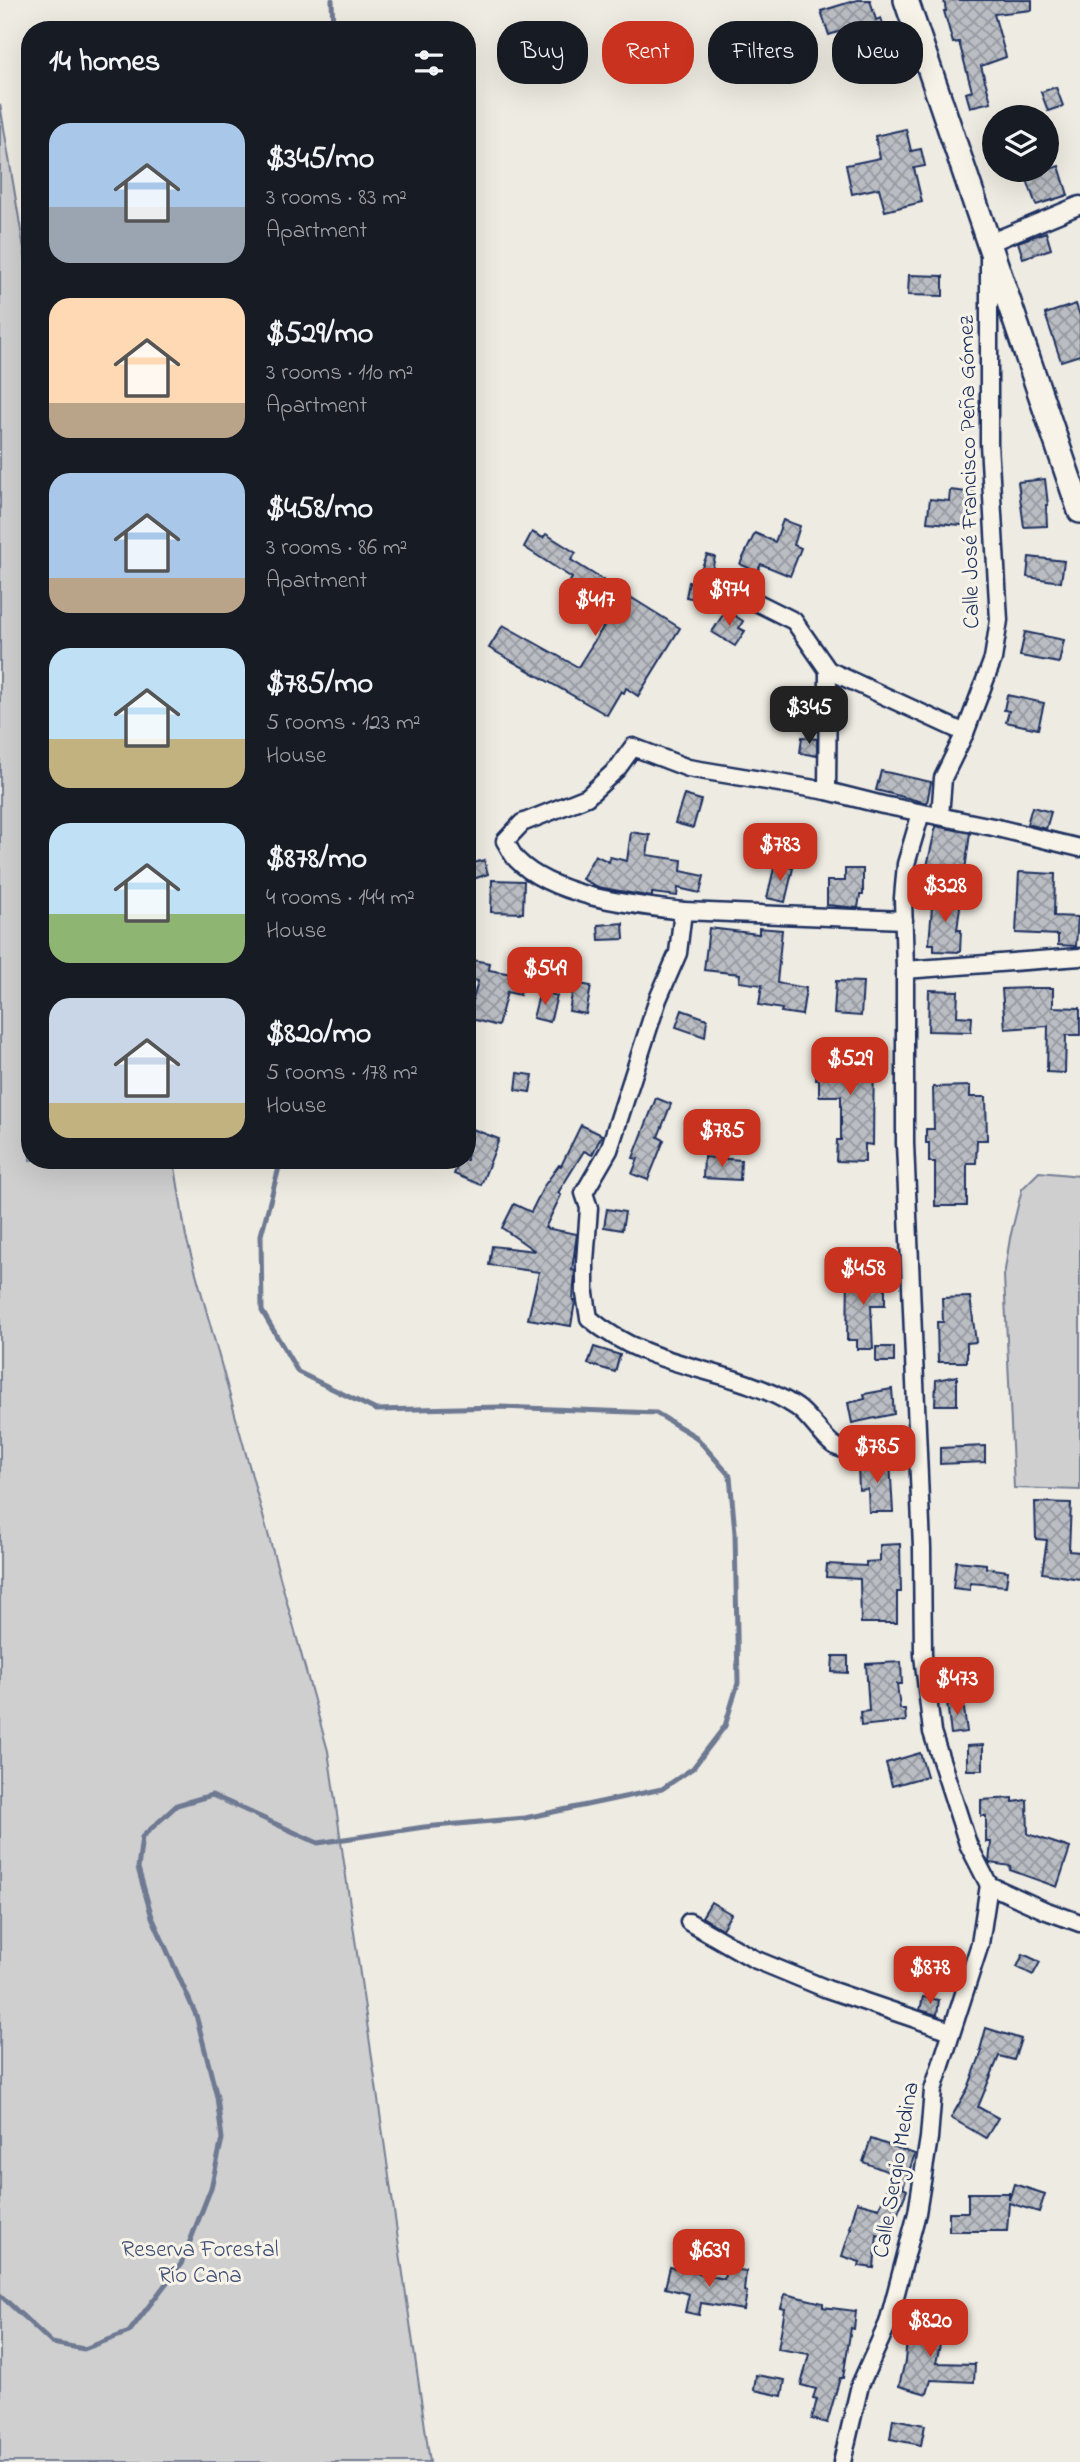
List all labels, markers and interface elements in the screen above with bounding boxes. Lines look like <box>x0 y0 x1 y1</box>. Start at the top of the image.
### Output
chip: Buy <box>497 21 588 84</box>
chip: Rent <box>602 21 694 84</box>
chip: Filters <box>708 21 818 84</box>
chip: New <box>832 21 923 84</box>
text: 14 homes <box>49 41 160 85</box>
icon: filters <box>410 44 448 82</box>
map controls <box>982 105 1059 182</box>
button: layers <box>982 105 1059 182</box>
text: $345/mo <box>266 138 374 182</box>
icon: home <box>105 151 189 235</box>
text: 3 rooms · 83 m² <box>266 182 407 215</box>
text: Apartment <box>266 215 367 248</box>
text: $529/mo <box>266 313 373 357</box>
street label: Calle José Francisco Peña Gómez <box>951 315 989 629</box>
icon: home <box>105 326 189 410</box>
text: 3 rooms · 110 m² <box>266 357 413 390</box>
text: Apartment <box>266 390 367 423</box>
text: $458/mo <box>266 488 373 532</box>
icon: home <box>105 501 189 585</box>
text: 3 rooms · 86 m² <box>266 532 407 565</box>
text: Apartment <box>266 565 367 598</box>
pin: $974 <box>688 568 770 628</box>
text: $974 <box>709 574 749 607</box>
pin: $417 <box>554 578 636 638</box>
text: $417 <box>575 584 615 617</box>
text: $785/mo <box>266 663 373 707</box>
icon: home <box>105 676 189 760</box>
pin: $345 <box>768 686 850 746</box>
text: $345 <box>786 692 832 725</box>
text: 5 rooms · 123 m² <box>266 707 421 740</box>
text: House <box>266 740 326 773</box>
pin: $783 <box>739 824 821 883</box>
text: $783 <box>759 829 801 862</box>
text: $878/mo <box>266 838 367 882</box>
icon: home <box>105 851 189 935</box>
pin: $328 <box>904 864 986 924</box>
text: $328 <box>923 870 967 903</box>
text: 4 rooms · 144 m² <box>266 882 415 915</box>
text: House <box>266 915 326 948</box>
pin: $549 <box>504 948 586 1007</box>
text: $549 <box>523 953 567 986</box>
text: $820/mo <box>266 1013 371 1057</box>
icon: home <box>105 1026 189 1110</box>
pin: $529 <box>809 1038 891 1097</box>
text: $529 <box>827 1043 873 1076</box>
text: 5 rooms · 178 m² <box>266 1057 418 1090</box>
text: House <box>266 1090 326 1123</box>
pin: $785 <box>681 1110 763 1169</box>
text: $785 <box>699 1115 745 1148</box>
pin: $458 <box>822 1248 904 1307</box>
text: $458 <box>840 1253 886 1286</box>
pin: $785 <box>836 1426 918 1485</box>
text: $785 <box>854 1431 900 1464</box>
pin: $473 <box>916 1658 998 1717</box>
text: $473 <box>936 1663 978 1696</box>
pin: $878 <box>889 1946 971 2006</box>
text: $878 <box>910 1952 950 1985</box>
street label: Calle Sergio Medina <box>865 2079 930 2261</box>
pin: $639 <box>668 2230 750 2289</box>
park label: Reserva Forestal Río Cana <box>121 2234 279 2293</box>
text: $639 <box>689 2235 729 2268</box>
pin: $820 <box>889 2300 971 2359</box>
text: $820 <box>908 2305 952 2338</box>

